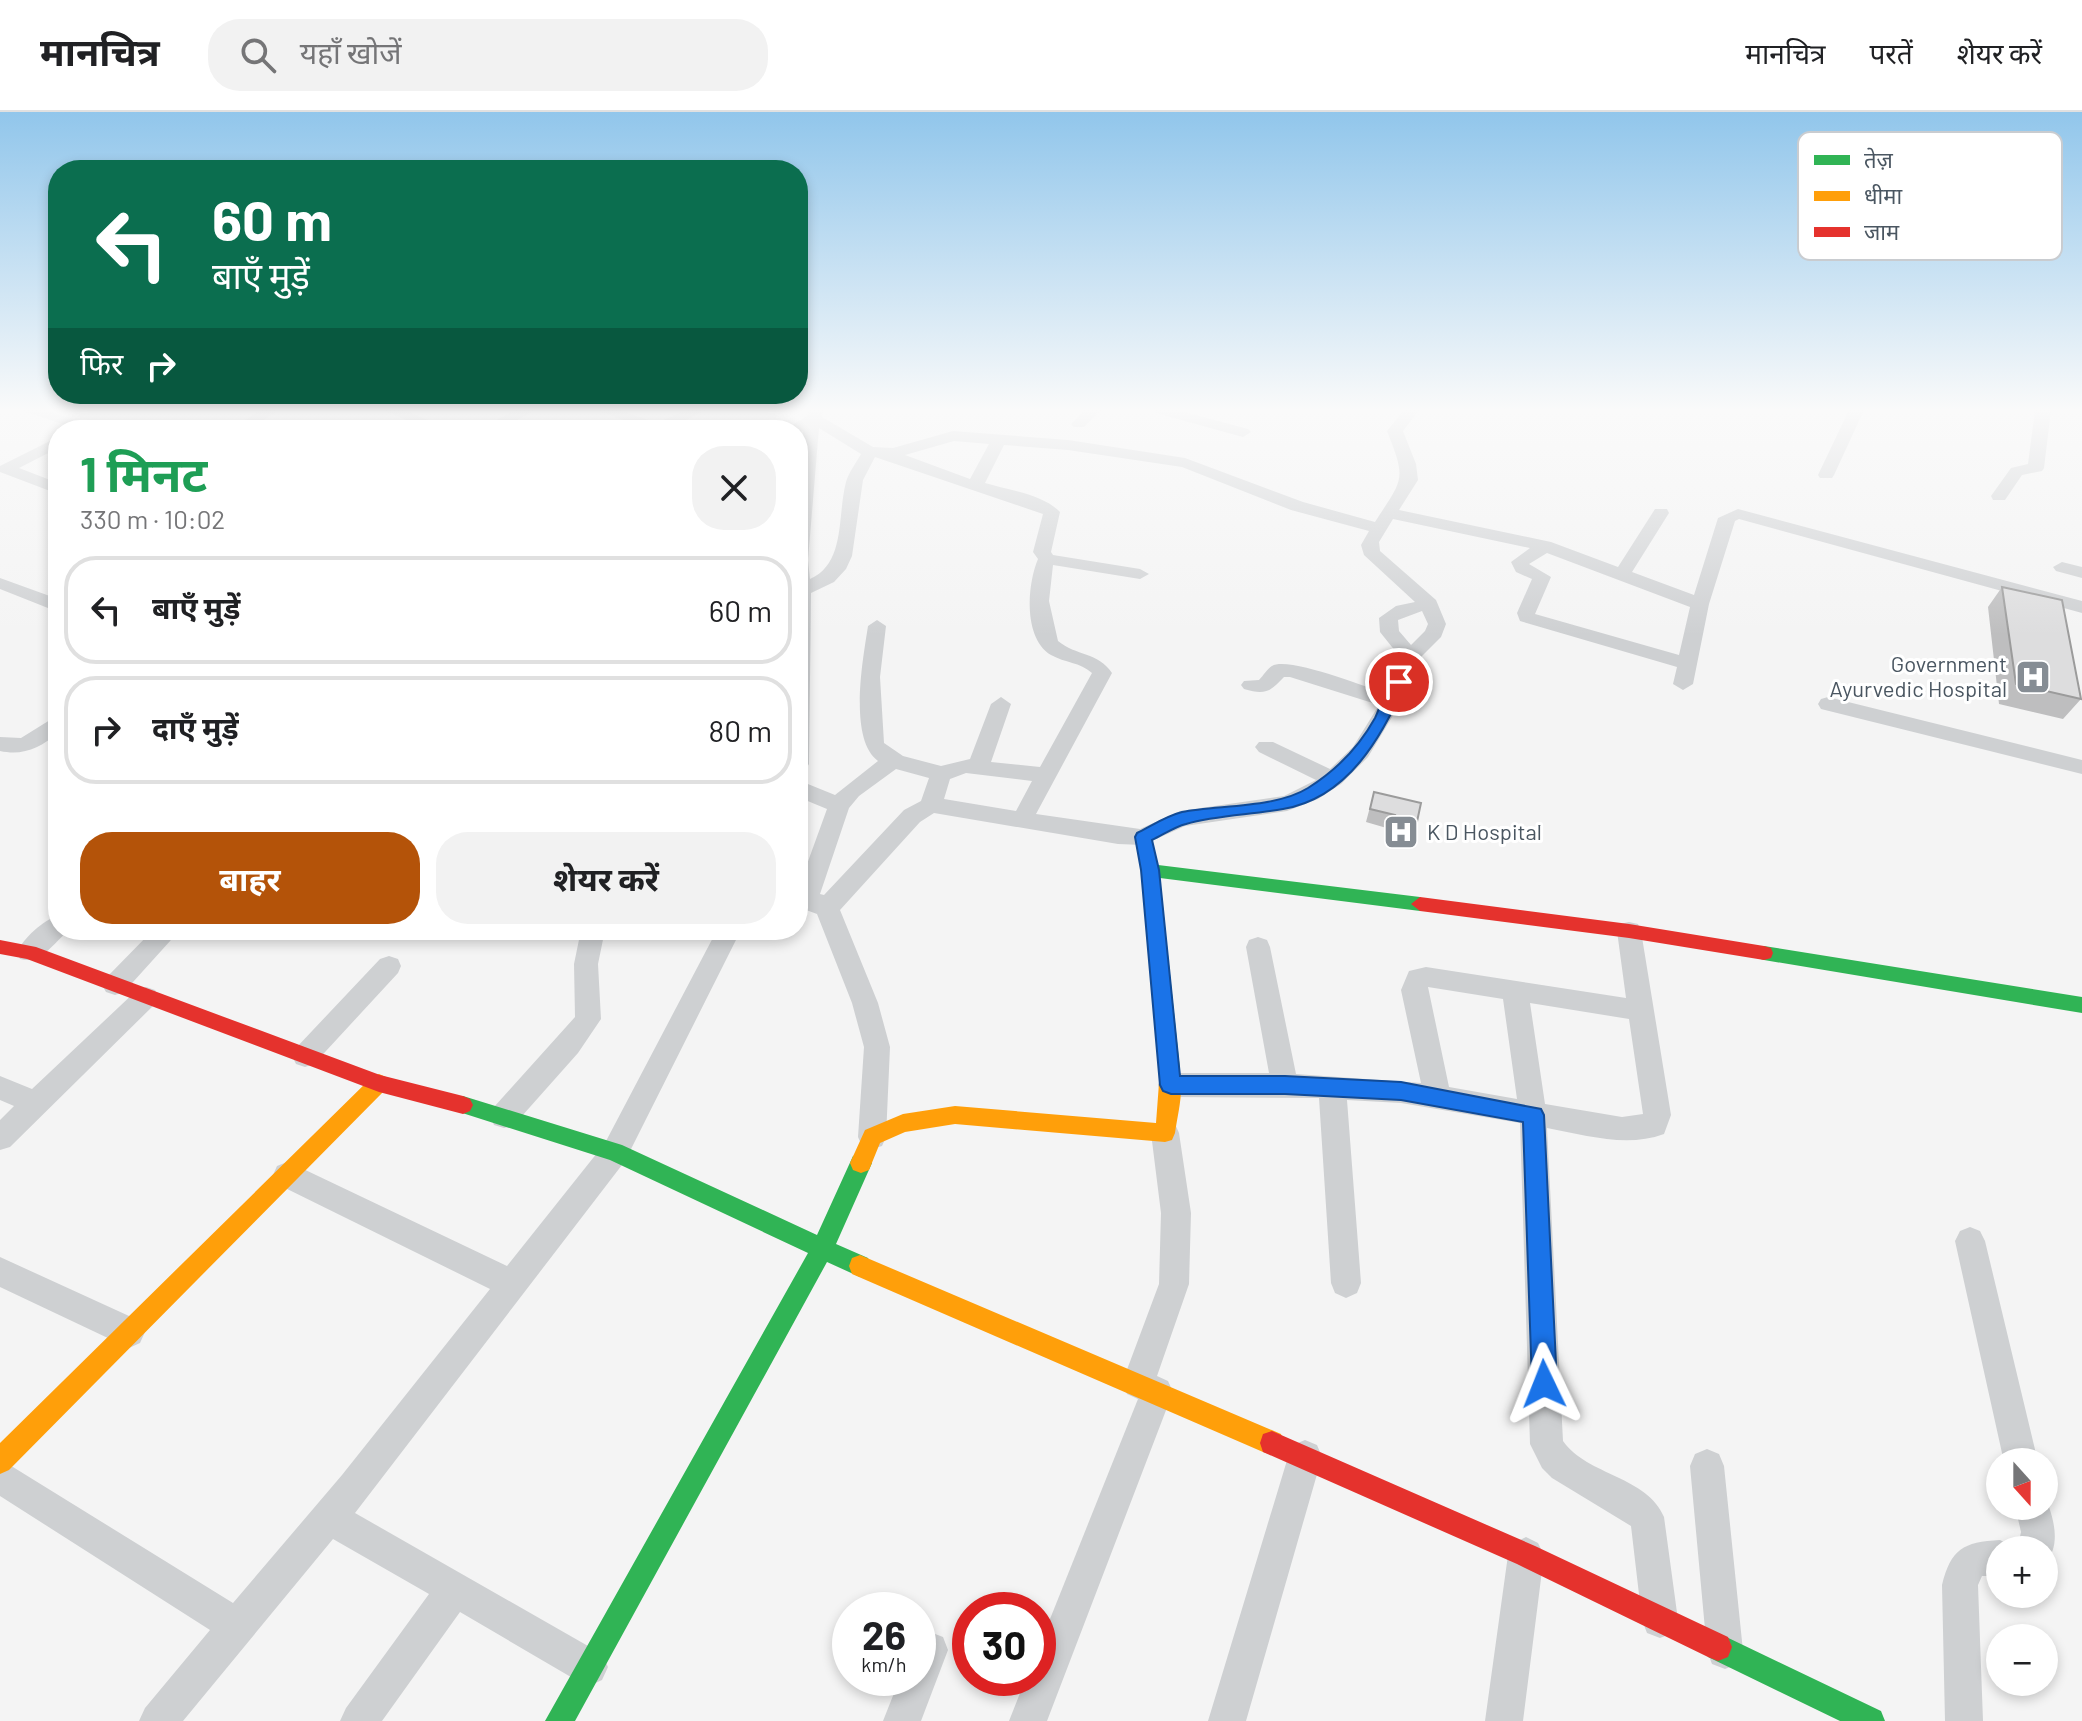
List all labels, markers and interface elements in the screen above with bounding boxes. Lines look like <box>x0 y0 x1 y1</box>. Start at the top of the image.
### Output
search box <box>208 19 768 91</box>
text: मानचित्र <box>40 28 160 74</box>
icon: search <box>236 33 280 77</box>
text: यहाँ खोजें <box>300 34 401 70</box>
text: मानचित्र <box>1745 36 1825 70</box>
text: परतें <box>1869 36 1913 70</box>
text: शेयर करें <box>1957 36 2042 70</box>
legend <box>1798 132 2062 260</box>
text: तेज़ <box>1864 146 1894 172</box>
text: धीमा <box>1864 182 1902 208</box>
text: 60 m <box>212 185 332 252</box>
icon: left <box>80 192 184 296</box>
text: जाम <box>1864 218 1900 244</box>
text: बाएँ मुड़ें <box>212 253 310 296</box>
icon: right <box>139 344 183 388</box>
text: फिर <box>80 345 123 381</box>
text: 1 मिनट <box>80 444 207 502</box>
button: close <box>692 446 776 530</box>
text: 330 m · 10:02 <box>80 503 225 534</box>
icon: left <box>84 588 128 632</box>
text: बाएँ मुड़ें <box>152 589 240 625</box>
text: 60 m <box>709 592 772 628</box>
pin <box>1365 648 1433 716</box>
place label: Government Ayurvedic Hospital <box>1829 650 2007 701</box>
hospital icon: Government Ayurvedic Hospital <box>2014 658 2052 696</box>
icon: arrive <box>1377 660 1421 704</box>
icon: right <box>84 708 128 752</box>
text: दाएँ मुड़ें <box>152 709 239 745</box>
text: 80 m <box>709 712 772 748</box>
hospital icon: K D Hospital <box>1382 813 1420 851</box>
place label: K D Hospital <box>1427 818 1542 844</box>
button: बाहर <box>80 832 420 924</box>
button: शेयर करें <box>436 832 776 924</box>
position arrow <box>1502 1342 1586 1426</box>
north arrow <box>1986 1448 2058 1520</box>
map controls <box>1986 1448 2058 1696</box>
button: + <box>1986 1536 2058 1608</box>
speed limit sign: 30 <box>952 1592 1056 1696</box>
text: 26 <box>862 1610 906 1658</box>
button: − <box>1986 1624 2058 1696</box>
text: km/h <box>861 1652 907 1676</box>

